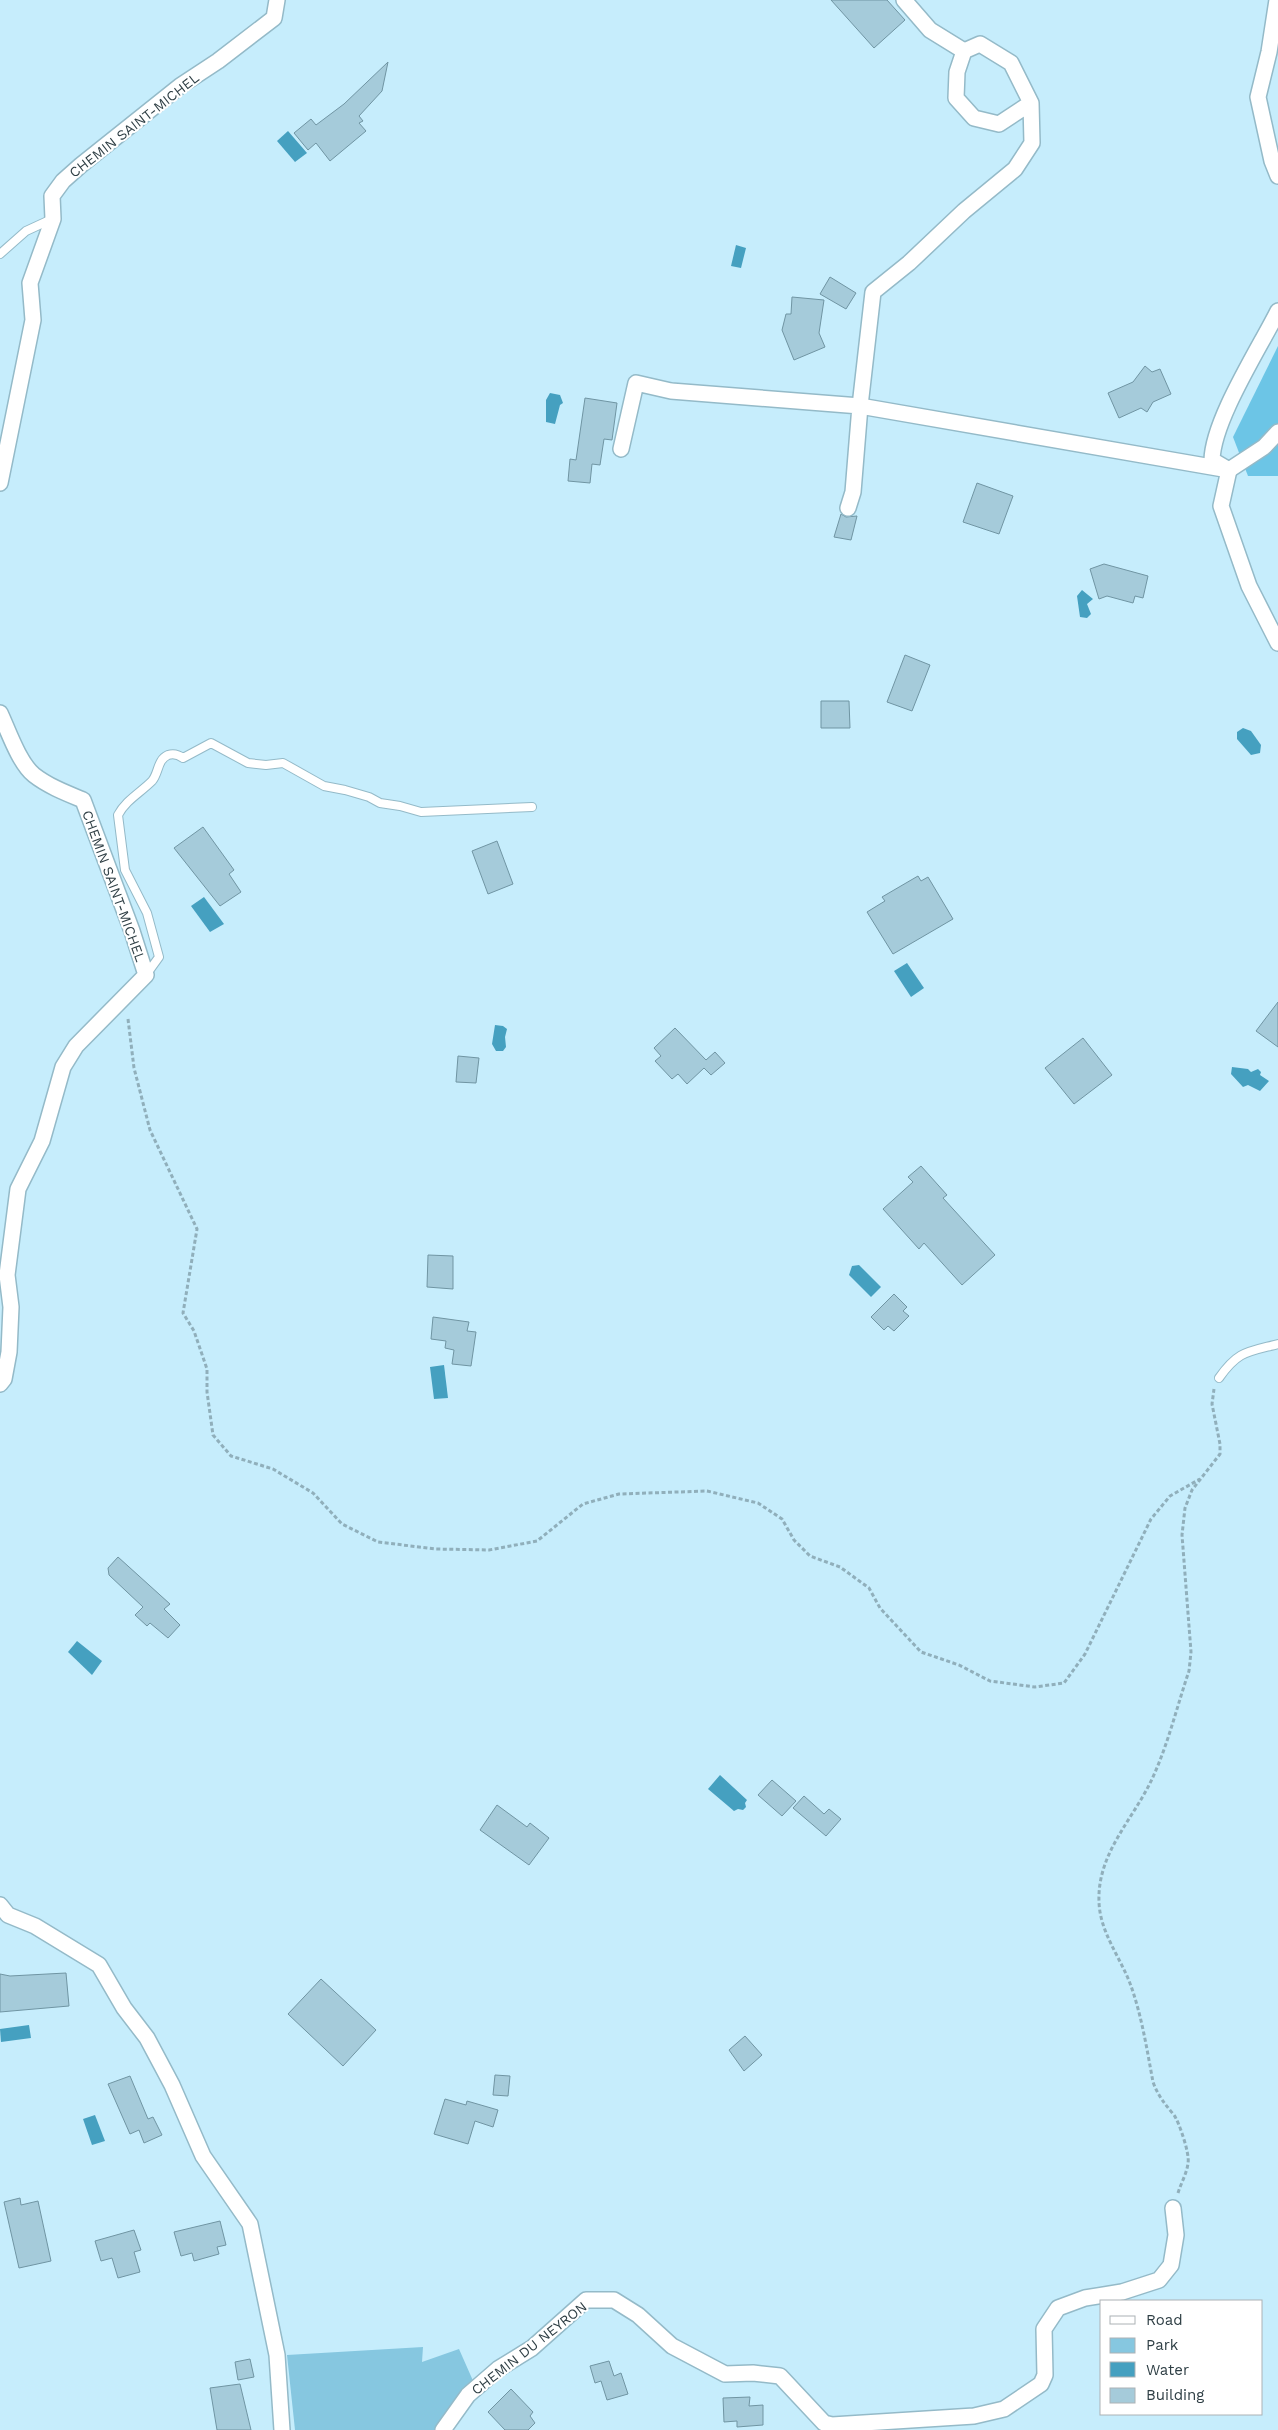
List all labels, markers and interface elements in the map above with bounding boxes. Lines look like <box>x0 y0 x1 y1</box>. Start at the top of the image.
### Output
street label: CHEMIN SAINT-MICHEL <box>66 69 202 181</box>
street label: CHEMIN SAINT-MICHEL <box>79 808 149 964</box>
street label: CHEMIN DU NEYRON <box>468 2298 590 2398</box>
legend <box>1100 2300 1263 2415</box>
text: Road <box>1146 2311 1183 2329</box>
text: Park <box>1146 2336 1179 2354</box>
text: Water <box>1146 2361 1189 2379</box>
text: Building <box>1146 2386 1204 2404</box>

